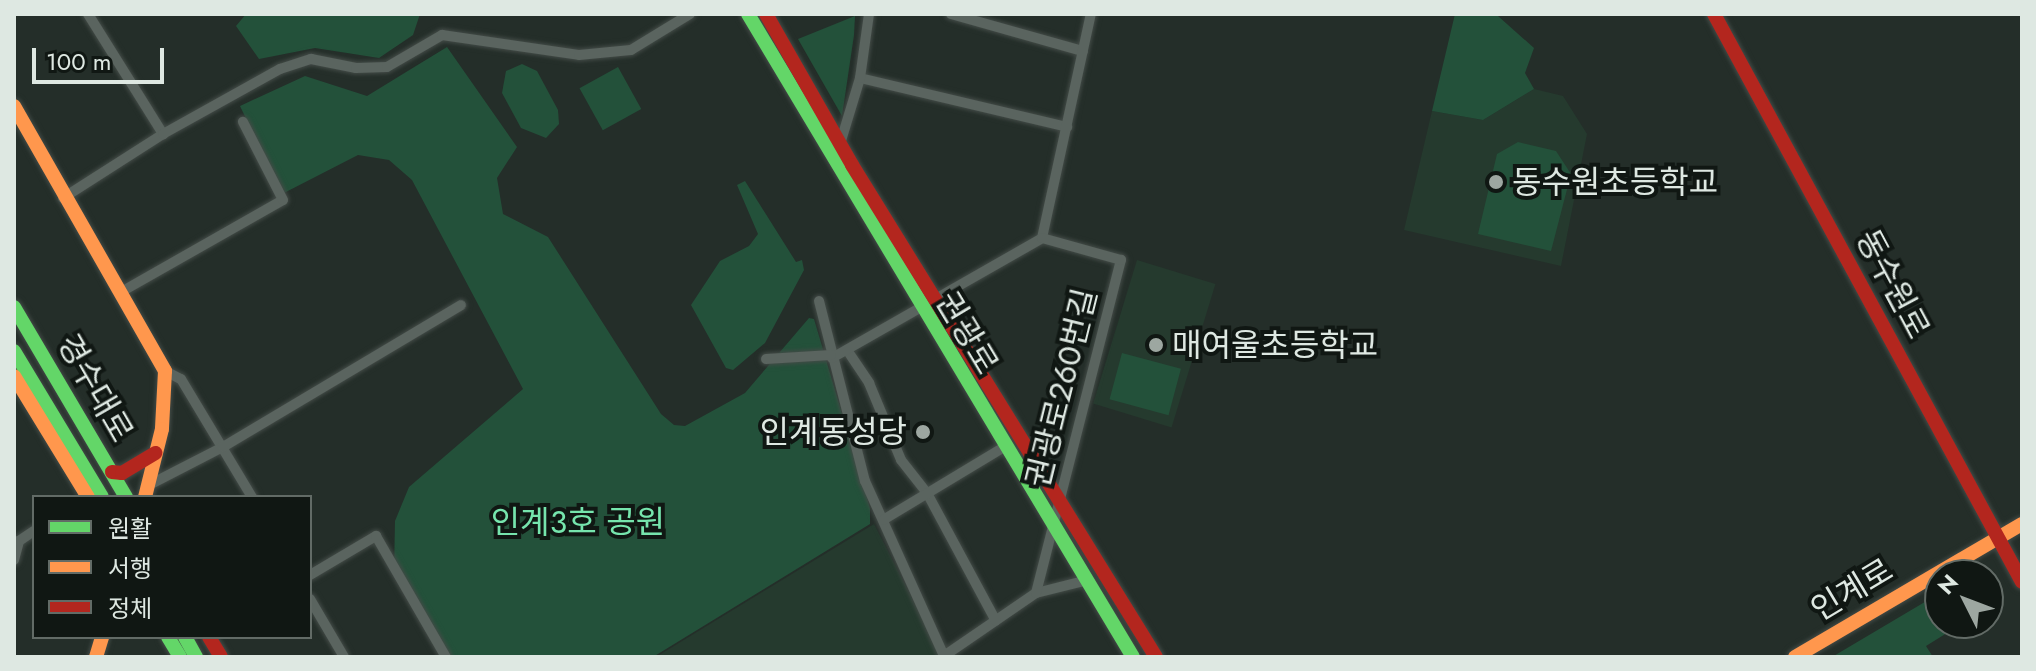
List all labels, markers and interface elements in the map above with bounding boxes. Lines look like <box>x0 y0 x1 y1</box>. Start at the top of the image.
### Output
scale bar <box>36 32 168 82</box>
text: 100 m <box>46 44 112 79</box>
place label: 동수원초등학교 <box>1512 163 1718 201</box>
marker: 동수원초등학교 <box>1487 173 1505 191</box>
street label: 동수원로 <box>1848 223 1938 345</box>
street label: 권광로 <box>928 285 1006 381</box>
street label: 권광로260번길 <box>1019 285 1105 491</box>
place label: 매여울초등학교 <box>1172 326 1378 364</box>
street label: 경수대로 <box>49 327 141 449</box>
marker: 매여울초등학교 <box>1147 336 1165 354</box>
place label: 인계동성당 <box>760 413 907 451</box>
marker: 인계동성당 <box>914 423 932 441</box>
legend <box>32 495 312 639</box>
park label: 인계3호 공원 <box>491 503 665 541</box>
text: 원활 <box>108 511 152 546</box>
text: 서행 <box>108 551 152 586</box>
street label: 인계로 <box>1804 551 1900 629</box>
north arrow <box>1924 559 2004 639</box>
text: N <box>1930 567 1965 601</box>
text: 정체 <box>108 591 152 626</box>

